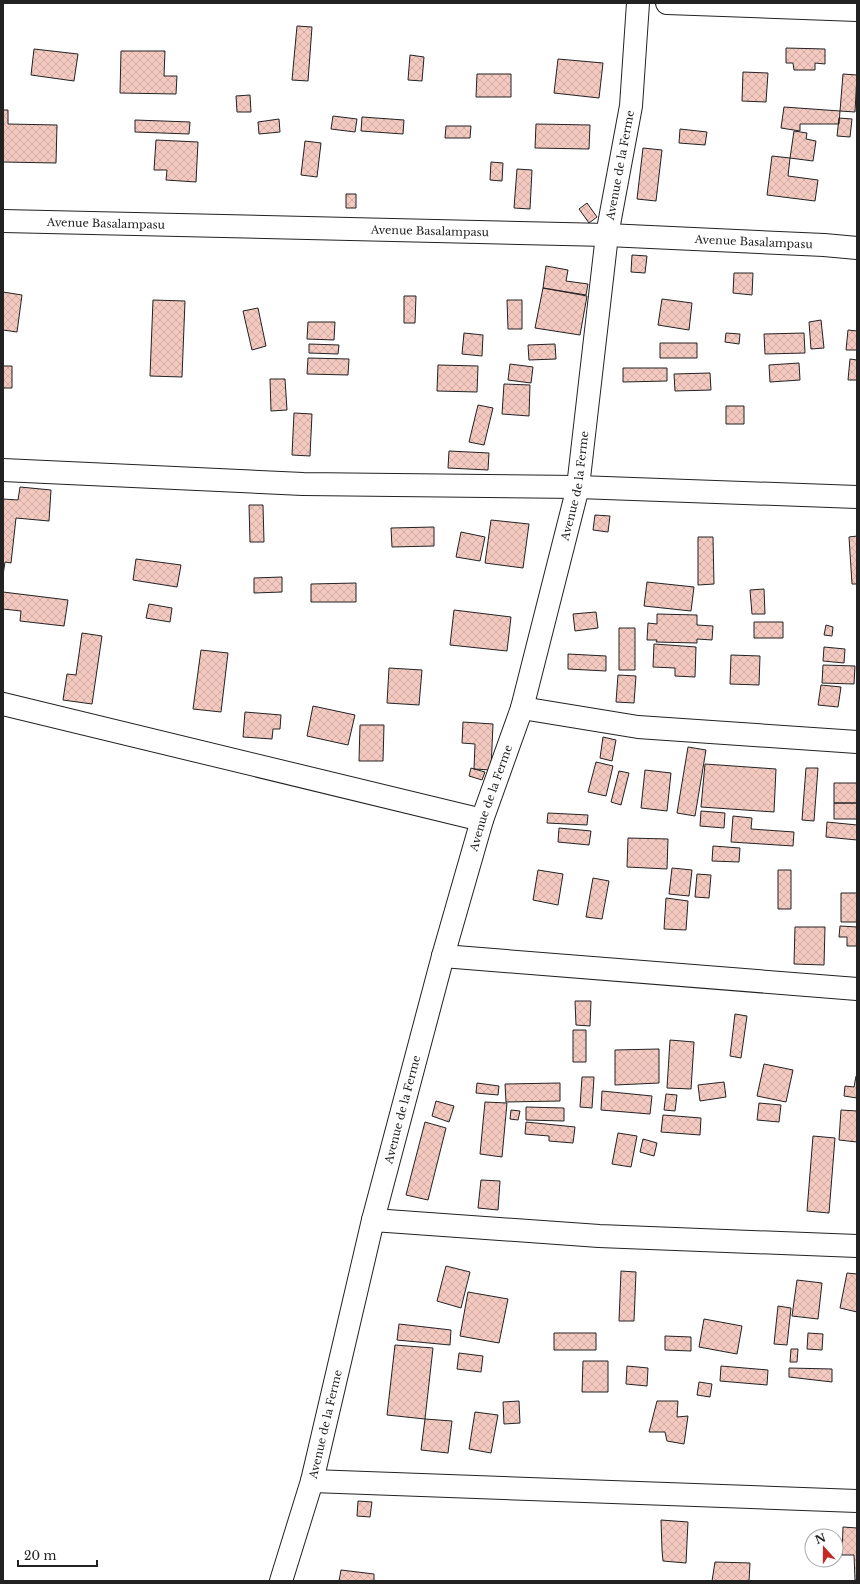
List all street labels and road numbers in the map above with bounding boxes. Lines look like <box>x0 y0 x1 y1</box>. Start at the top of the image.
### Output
street label: Avenue de la Ferme <box>603 109 637 222</box>
street label: Avenue Basalampasu <box>46 215 166 232</box>
street label: Avenue Basalampasu <box>370 223 490 239</box>
street label: Avenue Basalampasu <box>693 232 814 252</box>
street label: Avenue de la Ferme <box>557 430 591 543</box>
street label: Avenue de la Ferme <box>466 743 515 854</box>
street label: Avenue de la Ferme <box>381 1054 423 1166</box>
street label: Avenue de la Ferme <box>306 1368 345 1481</box>

